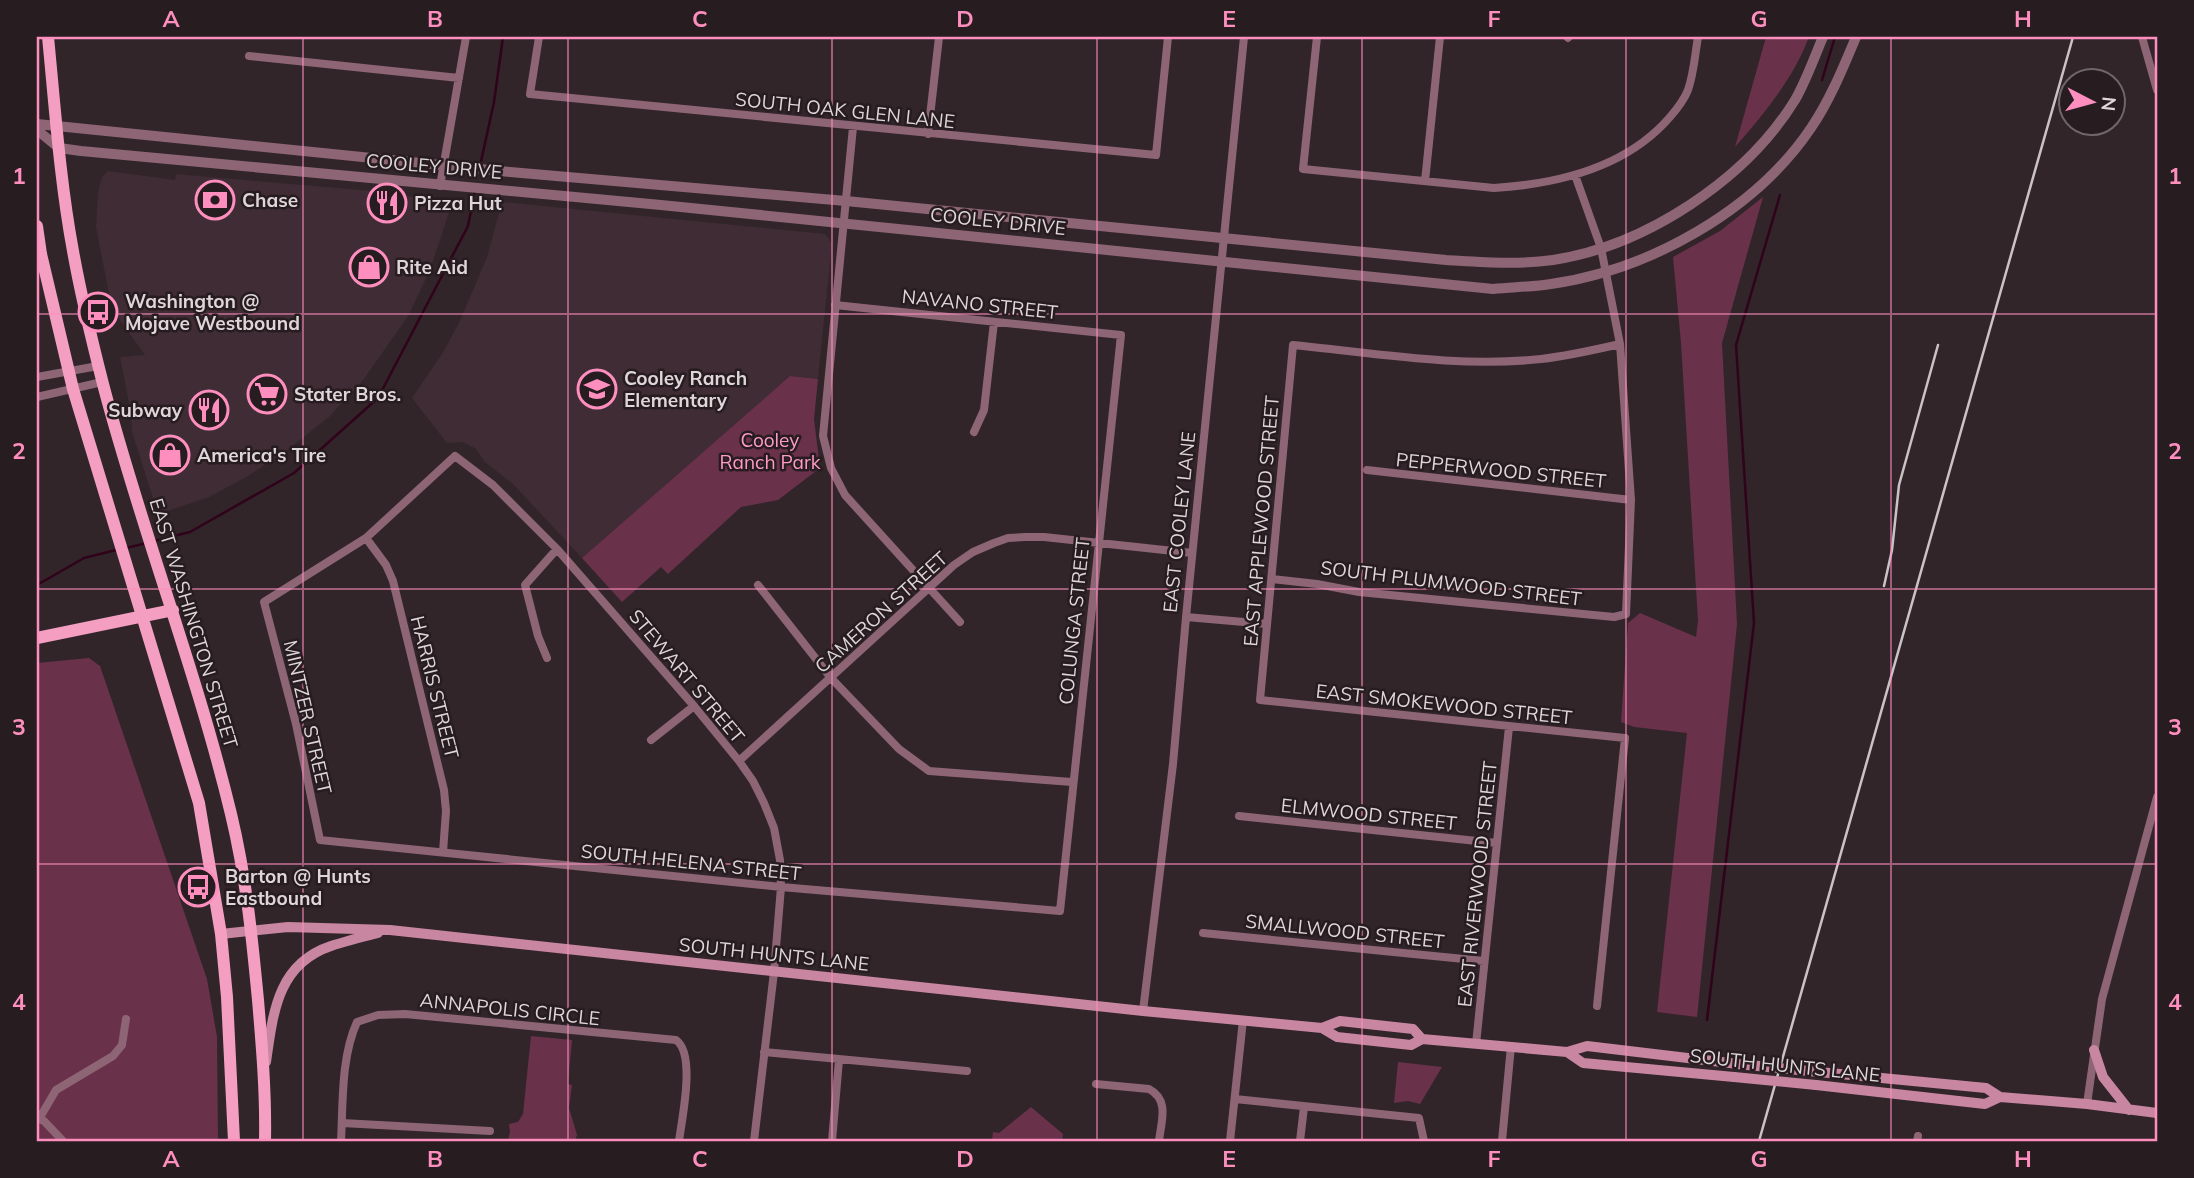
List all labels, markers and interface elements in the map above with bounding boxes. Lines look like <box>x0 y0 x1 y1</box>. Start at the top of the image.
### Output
text: A <box>162 4 180 33</box>
text: B <box>427 4 443 33</box>
text: C <box>692 4 708 33</box>
text: D <box>956 4 974 33</box>
text: E <box>1222 4 1236 33</box>
text: F <box>1487 4 1501 33</box>
text: G <box>1750 4 1768 33</box>
text: H <box>2014 4 2032 33</box>
north arrow <box>2058 66 2128 136</box>
street label: SOUTH OAK GLEN LANE <box>734 87 956 133</box>
text: N <box>2096 95 2122 112</box>
street label: COOLEY DRIVE <box>365 148 503 184</box>
text: 1 <box>12 161 26 190</box>
text: 1 <box>2168 161 2182 190</box>
bank icon: Chase <box>194 179 236 221</box>
restaurant icon: Pizza Hut <box>366 182 408 224</box>
place label: Chase <box>242 188 298 212</box>
place label: Pizza Hut <box>414 191 502 215</box>
street label: COOLEY DRIVE <box>929 202 1067 240</box>
shop icon: Rite Aid <box>348 246 390 288</box>
place label: Rite Aid <box>396 255 468 279</box>
street label: NAVANO STREET <box>901 284 1060 324</box>
place label: Washington @ Mojave Westbound <box>125 289 300 335</box>
bus stop icon: Washington @ Mojave Westbound <box>77 291 119 333</box>
place label: Cooley Ranch Elementary <box>624 366 747 412</box>
school or university icon: Cooley Ranch Elementary <box>576 368 618 410</box>
supermarket icon: Stater Bros. <box>246 373 288 415</box>
place label: Stater Bros. <box>294 382 401 406</box>
restaurant icon: Subway <box>188 389 230 431</box>
street label: EAST APPLEWOOD STREET <box>1238 394 1284 648</box>
place label: Subway <box>108 398 183 422</box>
park label: Cooley Ranch Park <box>719 428 821 474</box>
street label: EAST COOLEY LANE <box>1158 430 1200 614</box>
shop icon: America's Tire <box>149 434 191 476</box>
text: 2 <box>12 436 26 465</box>
text: 2 <box>2168 436 2182 465</box>
place label: America's Tire <box>197 443 326 467</box>
street label: PEPPERWOOD STREET <box>1395 447 1608 493</box>
street label: EAST WASHINGTON STREET <box>145 495 244 751</box>
street label: COLUNGA STREET <box>1053 536 1095 706</box>
street label: CAMERON STREET <box>810 546 953 678</box>
street label: SOUTH PLUMWOOD STREET <box>1319 555 1583 611</box>
street label: STEWART STREET <box>624 604 750 748</box>
street label: HARRIS STREET <box>406 613 464 761</box>
street label: MINTZER STREET <box>279 638 337 797</box>
street label: EAST SMOKEWOOD STREET <box>1315 679 1574 729</box>
text: 3 <box>12 712 26 741</box>
text: 3 <box>2168 712 2182 741</box>
street label: EAST RIVERWOOD STREET <box>1452 759 1502 1008</box>
street label: ELMWOOD STREET <box>1280 793 1459 835</box>
street label: SOUTH HELENA STREET <box>580 838 803 886</box>
place label: Barton @ Hunts Eastbound <box>225 864 371 910</box>
bus stop icon: Barton @ Hunts Eastbound <box>177 866 219 908</box>
street label: SMALLWOOD STREET <box>1244 909 1446 953</box>
street label: SOUTH HUNTS LANE <box>678 932 870 976</box>
text: 4 <box>12 987 26 1016</box>
text: 4 <box>2168 987 2182 1016</box>
street label: ANNAPOLIS CIRCLE <box>419 988 601 1030</box>
street label: SOUTH HUNTS LANE <box>1689 1043 1881 1087</box>
text: A <box>162 1144 180 1173</box>
text: B <box>427 1144 443 1173</box>
text: C <box>692 1144 708 1173</box>
text: D <box>956 1144 974 1173</box>
text: E <box>1222 1144 1236 1173</box>
text: F <box>1487 1144 1501 1173</box>
text: G <box>1750 1144 1768 1173</box>
text: H <box>2014 1144 2032 1173</box>

